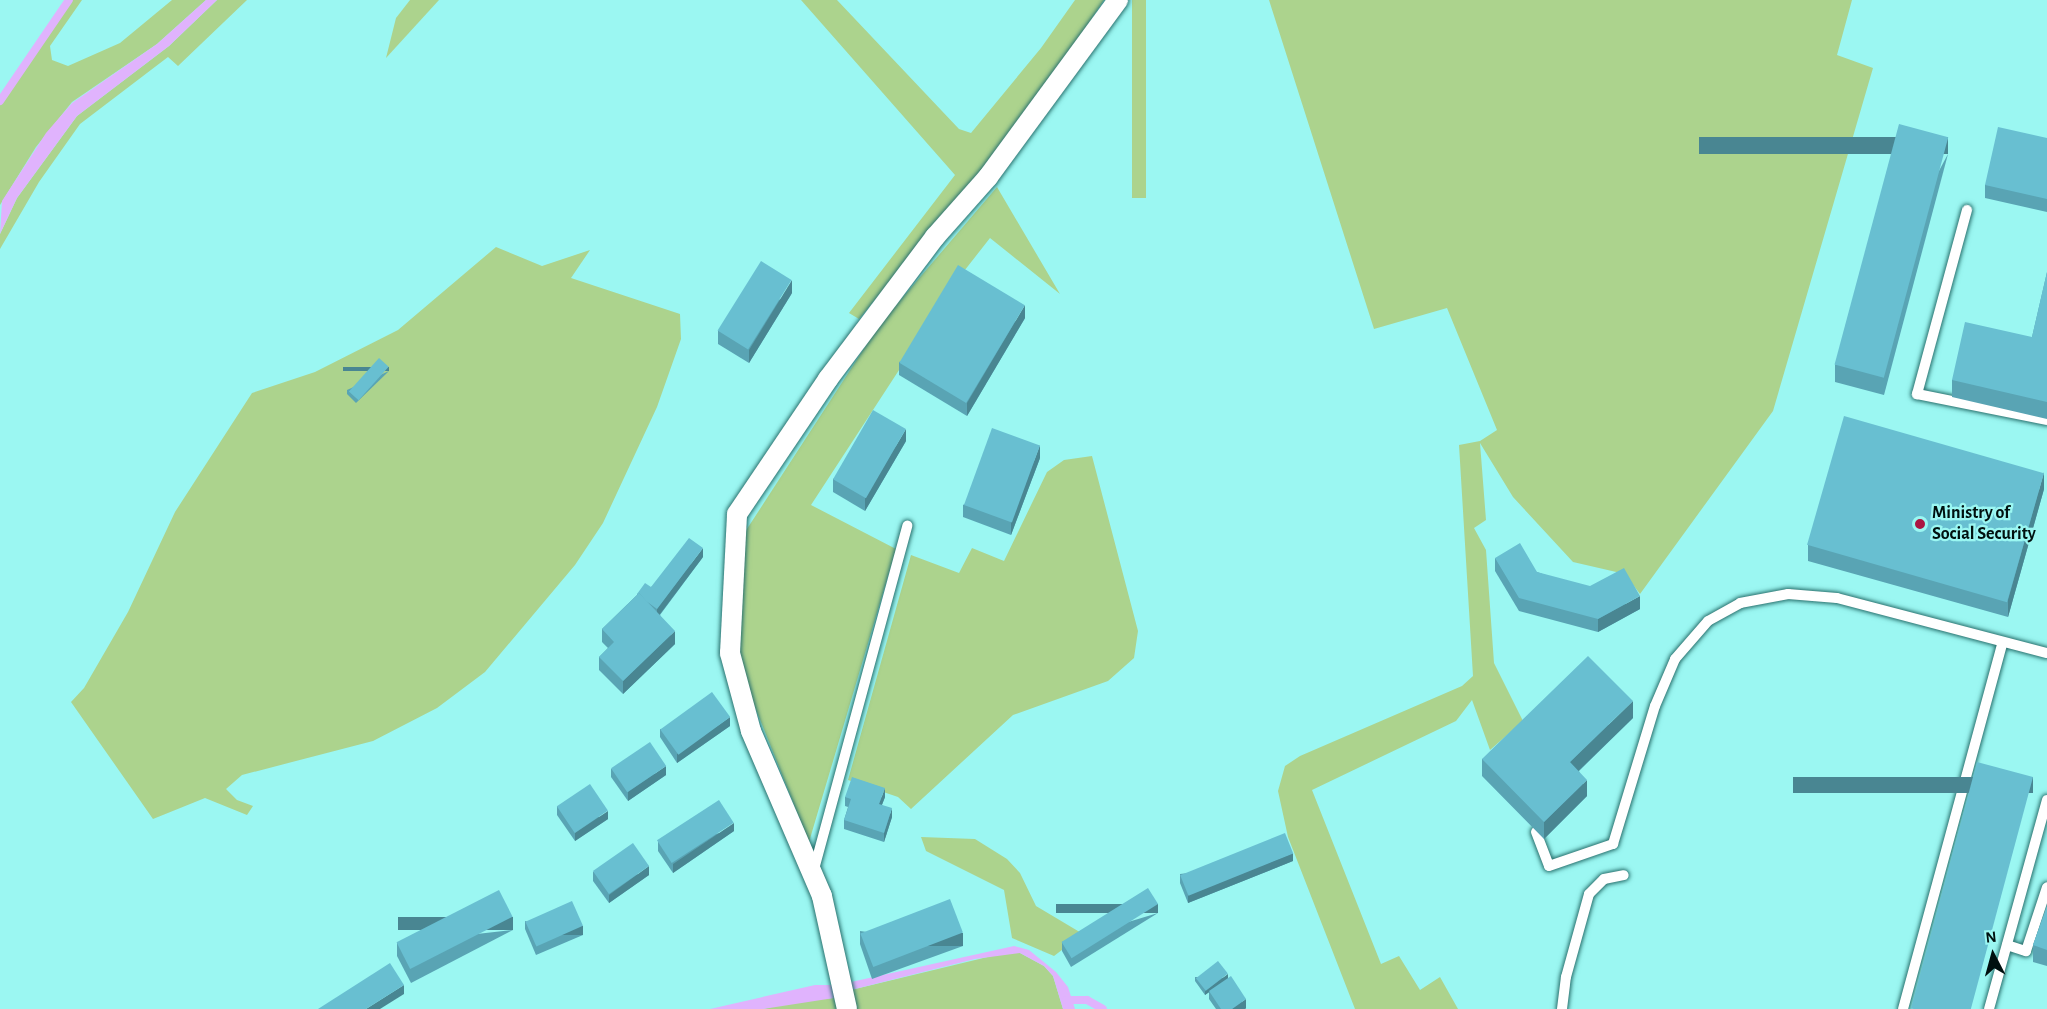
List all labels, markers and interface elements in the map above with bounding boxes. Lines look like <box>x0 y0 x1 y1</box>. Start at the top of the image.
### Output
place label: Ministry of Social Security <box>1932 503 2036 546</box>
marker: Ministry of Social Security <box>1913 517 1927 531</box>
north arrow <box>1963 925 2023 985</box>
text: N <box>1985 929 1997 946</box>

